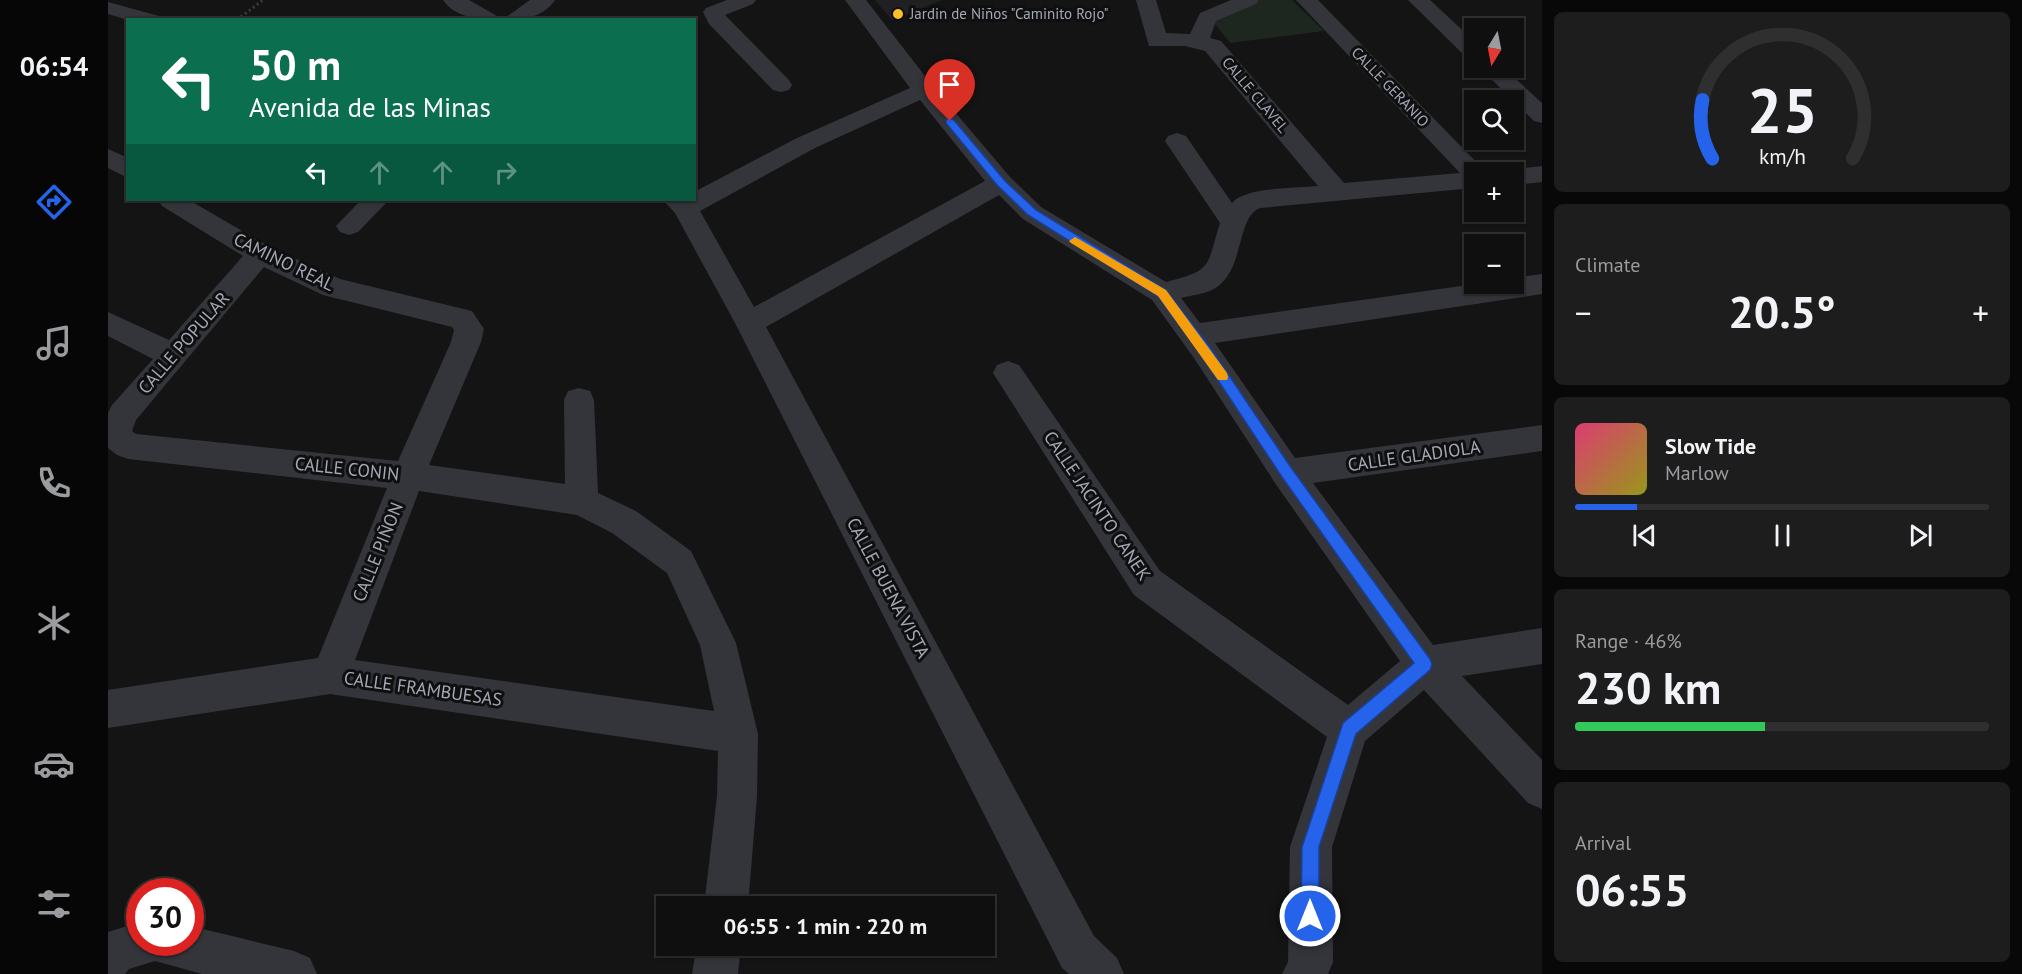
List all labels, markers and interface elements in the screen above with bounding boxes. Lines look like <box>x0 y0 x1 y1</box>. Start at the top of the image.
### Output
place label: Jardin de Niños "Caminito Rojo" <box>909 4 1109 23</box>
marker: Jardin de Niños "Caminito Rojo" <box>891 7 905 21</box>
north arrow <box>1464 18 1524 78</box>
map controls <box>1464 18 1524 294</box>
text: 50 m <box>249 37 341 92</box>
icon: left <box>150 42 228 120</box>
street label: CALLE GERANIO <box>1347 43 1433 131</box>
text: 06:54 <box>20 49 88 83</box>
street label: CALLE CLAVEL <box>1218 53 1293 137</box>
pin <box>924 59 975 121</box>
icon: arrive <box>933 68 966 101</box>
text: 25 <box>1747 69 1817 150</box>
text: Avenida de las Minas <box>249 90 491 124</box>
button: search <box>1464 90 1524 150</box>
text: km/h <box>1758 143 1805 171</box>
icon: left <box>300 156 333 189</box>
icon: ahead <box>363 156 396 189</box>
icon: ahead <box>426 156 459 189</box>
icon: right <box>489 156 522 189</box>
button: + <box>1464 162 1524 222</box>
icon: directions <box>33 181 75 223</box>
street label: CAMINO REAL <box>230 227 338 296</box>
button: − <box>1464 234 1524 294</box>
text: Climate <box>1575 252 1641 278</box>
text: 20.5° <box>1728 282 1836 340</box>
street label: CALLE POPULAR <box>133 287 234 398</box>
text: − <box>1575 291 1592 334</box>
text: + <box>1972 291 1989 334</box>
icon: music <box>33 322 75 364</box>
street label: CALLE JACINTO CANEK <box>1039 426 1156 585</box>
text: Slow Tide <box>1665 432 1756 460</box>
street label: CALLE GLADIOLA <box>1346 435 1482 476</box>
street label: CALLE CONIN <box>294 452 400 485</box>
text: Marlow <box>1665 460 1729 486</box>
icon: phone <box>33 462 75 504</box>
street label: CALLE PIÑON <box>347 499 408 605</box>
street label: CALLE BUENA VISTA <box>842 514 935 662</box>
icon: previous <box>1628 519 1661 552</box>
icon: pause <box>1766 519 1799 552</box>
icon: next <box>1904 519 1937 552</box>
icon: climate <box>33 602 75 644</box>
text: Range · 46% <box>1575 628 1682 654</box>
text: 230 km <box>1575 658 1721 716</box>
street label: CALLE FRAMBUESAS <box>343 666 504 711</box>
icon: car <box>33 743 75 785</box>
text: Arrival <box>1575 830 1631 856</box>
text: 06:55 <box>1575 860 1689 918</box>
speed limit sign: 30 <box>126 878 204 956</box>
icon: filters <box>33 883 75 925</box>
position arrow <box>1278 884 1342 948</box>
text: 06:55 · 1 min · 220 m <box>724 912 927 940</box>

